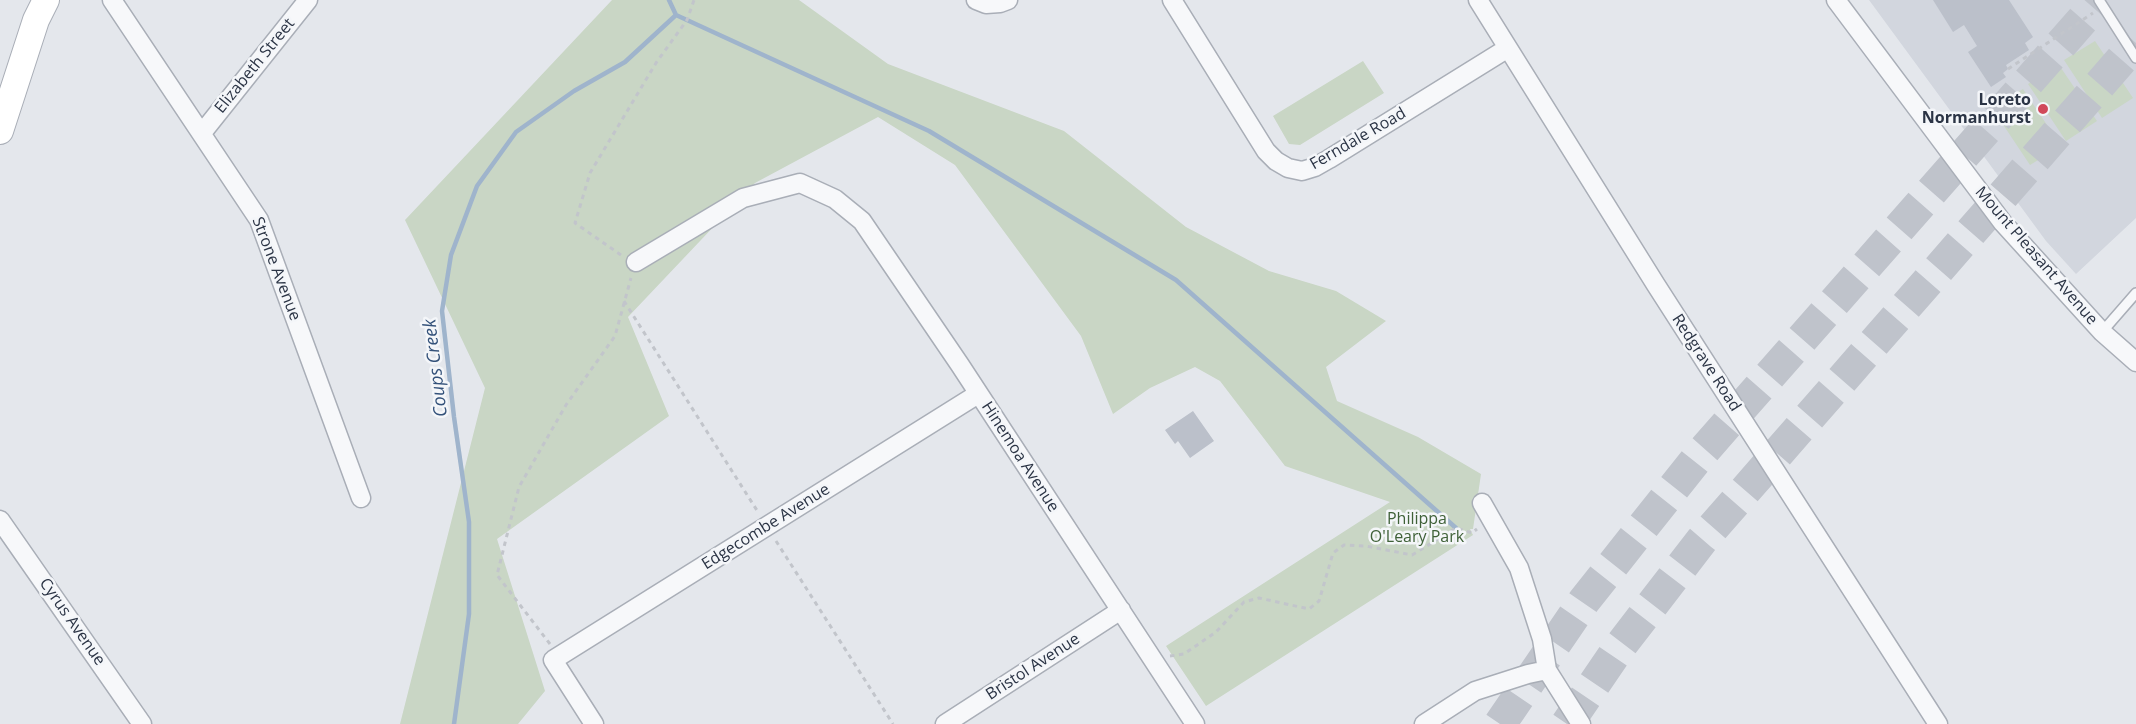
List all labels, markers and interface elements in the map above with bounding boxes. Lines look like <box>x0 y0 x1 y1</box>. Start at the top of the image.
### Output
street label: Elizabeth Street <box>211 15 299 117</box>
place label: Loreto Normanhurst <box>1922 90 2031 128</box>
marker: Loreto Normanhurst <box>2036 102 2050 116</box>
street label: Ferndale Road <box>1307 104 1409 174</box>
street label: Mount Pleasant Avenue <box>1971 183 2101 329</box>
street label: Strone Avenue <box>247 215 305 323</box>
street label: Redgrave Road <box>1667 311 1745 415</box>
water label: Coups Creek <box>419 318 453 418</box>
street label: Hinemoa Avenue <box>977 398 1063 516</box>
street label: Edgecombe Avenue <box>699 480 833 574</box>
park label: Philippa O'Leary Park <box>1370 509 1464 547</box>
street label: Cyrus Avenue <box>35 575 109 669</box>
street label: Bristol Avenue <box>983 630 1083 704</box>

